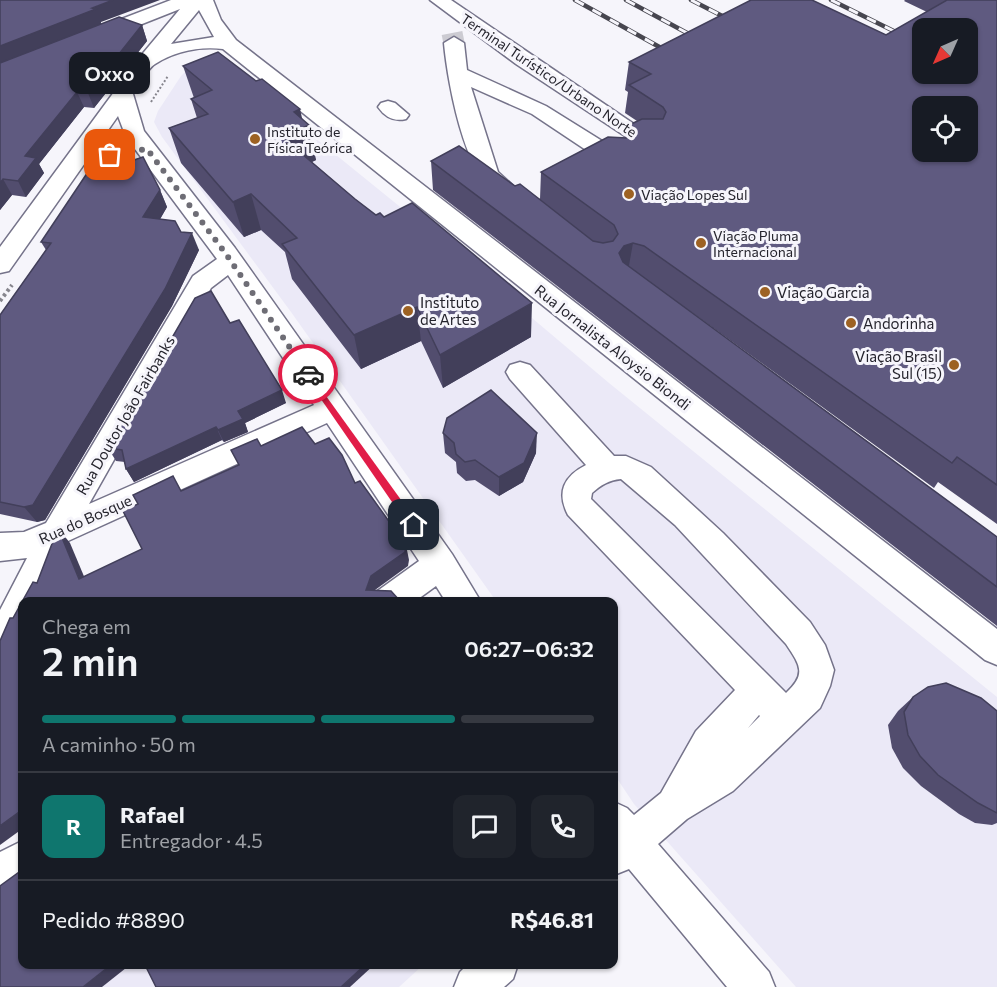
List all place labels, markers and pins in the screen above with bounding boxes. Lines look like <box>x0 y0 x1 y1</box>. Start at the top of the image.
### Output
callout: Oxxo <box>70 53 150 95</box>
place label: Instituto de Física Teórica <box>267 123 353 156</box>
pin <box>84 129 135 180</box>
marker: Instituto de Física Teórica <box>248 132 262 146</box>
place label: Viação Lopes Sul <box>641 186 747 203</box>
marker: Viação Lopes Sul <box>622 187 636 201</box>
place label: Viação Pluma Internacional <box>713 227 798 260</box>
marker: Viação Pluma Internacional <box>694 236 708 250</box>
place label: Viação Garcia <box>777 283 870 301</box>
marker: Viação Garcia <box>758 285 772 299</box>
place label: Instituto de Artes <box>420 293 479 328</box>
marker: Instituto de Artes <box>401 304 415 318</box>
place label: Andorinha <box>863 314 934 332</box>
marker: Andorinha <box>844 316 858 330</box>
place label: Viação Brasil Sul (15) <box>855 347 942 382</box>
marker: Viação Brasil Sul (15) <box>947 358 961 372</box>
pin <box>388 499 439 550</box>

